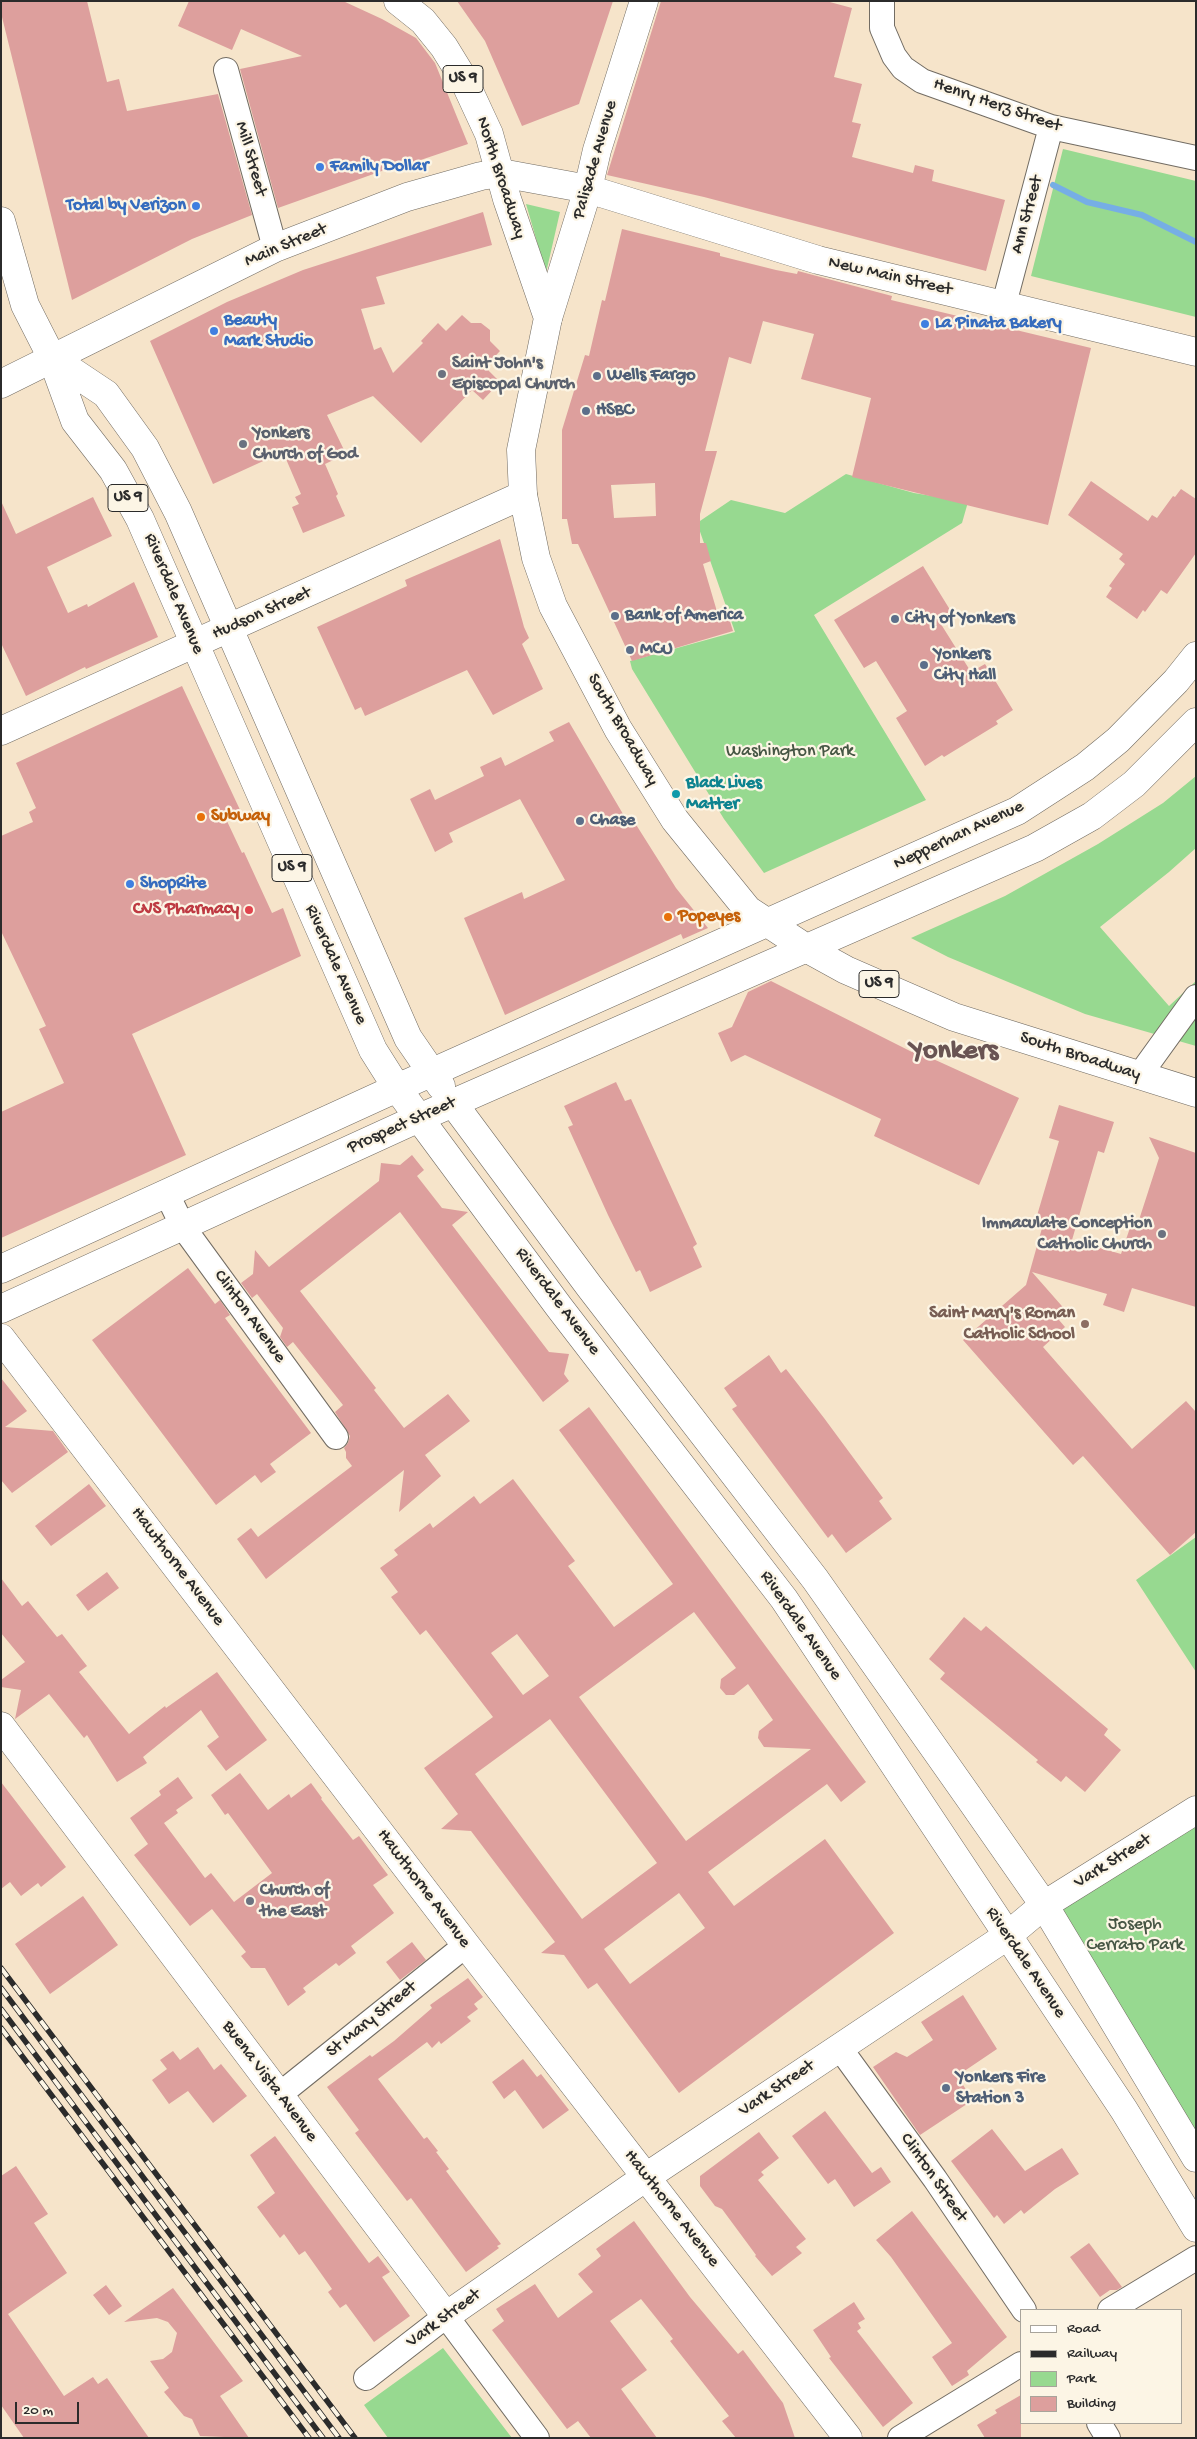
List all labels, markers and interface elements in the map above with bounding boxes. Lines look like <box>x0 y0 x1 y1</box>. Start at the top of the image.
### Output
road number: US 9 <box>443 66 483 92</box>
street label: Henry Herz Street <box>930 74 1064 138</box>
street label: Palisade Avenue <box>569 98 623 222</box>
street label: North Broadway <box>470 114 530 242</box>
street label: Mill Street <box>229 119 271 199</box>
place label: Family Dollar <box>330 156 428 178</box>
marker: Family Dollar <box>314 161 326 173</box>
street label: Ann Street <box>1007 174 1049 256</box>
place label: Total by Verizon <box>66 195 186 217</box>
marker: Total by Verizon <box>190 200 202 212</box>
street label: Main Street <box>242 219 330 273</box>
street label: New Main Street <box>826 252 954 302</box>
place label: Beauty Mark Studio <box>224 310 313 352</box>
place label: La Pinata Bakery <box>935 313 1062 335</box>
marker: La Pinata Bakery <box>919 318 931 330</box>
marker: Beauty Mark Studio <box>208 325 220 337</box>
place label: Saint John's Episcopal Church <box>452 353 575 396</box>
place label: Wells Fargo <box>607 365 696 387</box>
marker: Saint John's Episcopal Church <box>436 368 448 380</box>
marker: Wells Fargo <box>591 370 603 382</box>
place label: HSBC <box>596 400 634 422</box>
marker: HSBC <box>580 405 592 417</box>
place label: Yonkers Church of God <box>253 423 358 466</box>
marker: Yonkers Church of God <box>237 438 249 450</box>
road number: US 9 <box>108 484 148 512</box>
street label: Riverdale Avenue <box>138 530 208 658</box>
street label: Hudson Street <box>209 583 315 645</box>
place label: Bank of America <box>625 605 743 627</box>
place label: City of Yonkers <box>905 608 1015 630</box>
marker: Bank of America <box>609 610 621 622</box>
marker: City of Yonkers <box>889 613 901 625</box>
place label: MCU <box>640 639 673 661</box>
marker: MCU <box>624 644 636 656</box>
place label: Yonkers City Hall <box>934 644 996 686</box>
marker: Yonkers City Hall <box>918 659 930 671</box>
street label: South Broadway <box>581 670 663 790</box>
park label: Washington Park <box>726 741 854 763</box>
place label: Black Lives Matter <box>686 773 762 816</box>
marker: Black Lives Matter <box>670 788 682 800</box>
street label: Nepperhan Avenue <box>891 796 1027 876</box>
place label: Subway <box>211 806 270 828</box>
place label: Chase <box>590 810 635 832</box>
marker: Subway <box>195 811 207 823</box>
marker: Chase <box>574 815 586 827</box>
road number: US 9 <box>272 854 312 881</box>
place label: ShopRite <box>140 873 206 895</box>
marker: ShopRite <box>124 878 136 890</box>
place label: CVS Pharmacy <box>133 899 239 921</box>
street label: Riverdale Avenue <box>299 902 371 1028</box>
marker: CVS Pharmacy <box>243 904 255 916</box>
place label: Popeyes <box>678 906 740 928</box>
marker: Popeyes <box>662 911 674 923</box>
road number: US 9 <box>859 971 899 998</box>
street label: South Broadway <box>1017 1027 1143 1087</box>
district label: Yonkers <box>910 1036 998 1070</box>
street label: Prospect Street <box>345 1093 459 1159</box>
place label: Immaculate Conception Catholic Church <box>982 1213 1152 1256</box>
marker: Immaculate Conception Catholic Church <box>1156 1228 1168 1240</box>
street label: Riverdale Avenue <box>510 1244 604 1360</box>
street label: Clinton Avenue <box>208 1266 290 1368</box>
place label: Saint Mary's Roman Catholic School <box>929 1303 1075 1346</box>
marker: Saint Mary's Roman Catholic School <box>1079 1318 1091 1330</box>
street label: Hawthorne Avenue <box>125 1503 229 1631</box>
street label: Riverdale Avenue <box>754 1567 846 1685</box>
street label: Hawthorne Avenue <box>371 1825 475 1953</box>
street label: Vark Street <box>1071 1830 1155 1894</box>
place label: Church of the East <box>260 1880 329 1922</box>
marker: Church of the East <box>244 1895 256 1907</box>
street label: Riverdale Avenue <box>980 1903 1070 2023</box>
park label: Joseph Cerrato Park <box>1086 1914 1184 1956</box>
street label: St Mary Street <box>322 1977 422 2063</box>
street label: Buena Vista Avenue <box>216 2017 322 2147</box>
street label: Vark Street <box>735 2056 819 2122</box>
place label: Yonkers Fire Station 3 <box>956 2067 1046 2110</box>
marker: Yonkers Fire Station 3 <box>940 2082 952 2094</box>
street label: Clinton Street <box>894 2129 972 2227</box>
street label: Hawthorne Avenue <box>618 2146 724 2272</box>
street label: Vark Street <box>403 2285 485 2353</box>
legend <box>1020 2309 1182 2424</box>
text: Road <box>1067 2320 1100 2338</box>
text: Railway <box>1067 2345 1117 2363</box>
text: Park <box>1067 2370 1096 2388</box>
scale bar <box>18 2392 81 2424</box>
text: Building <box>1067 2395 1116 2413</box>
text: 20 m <box>23 2402 53 2420</box>

